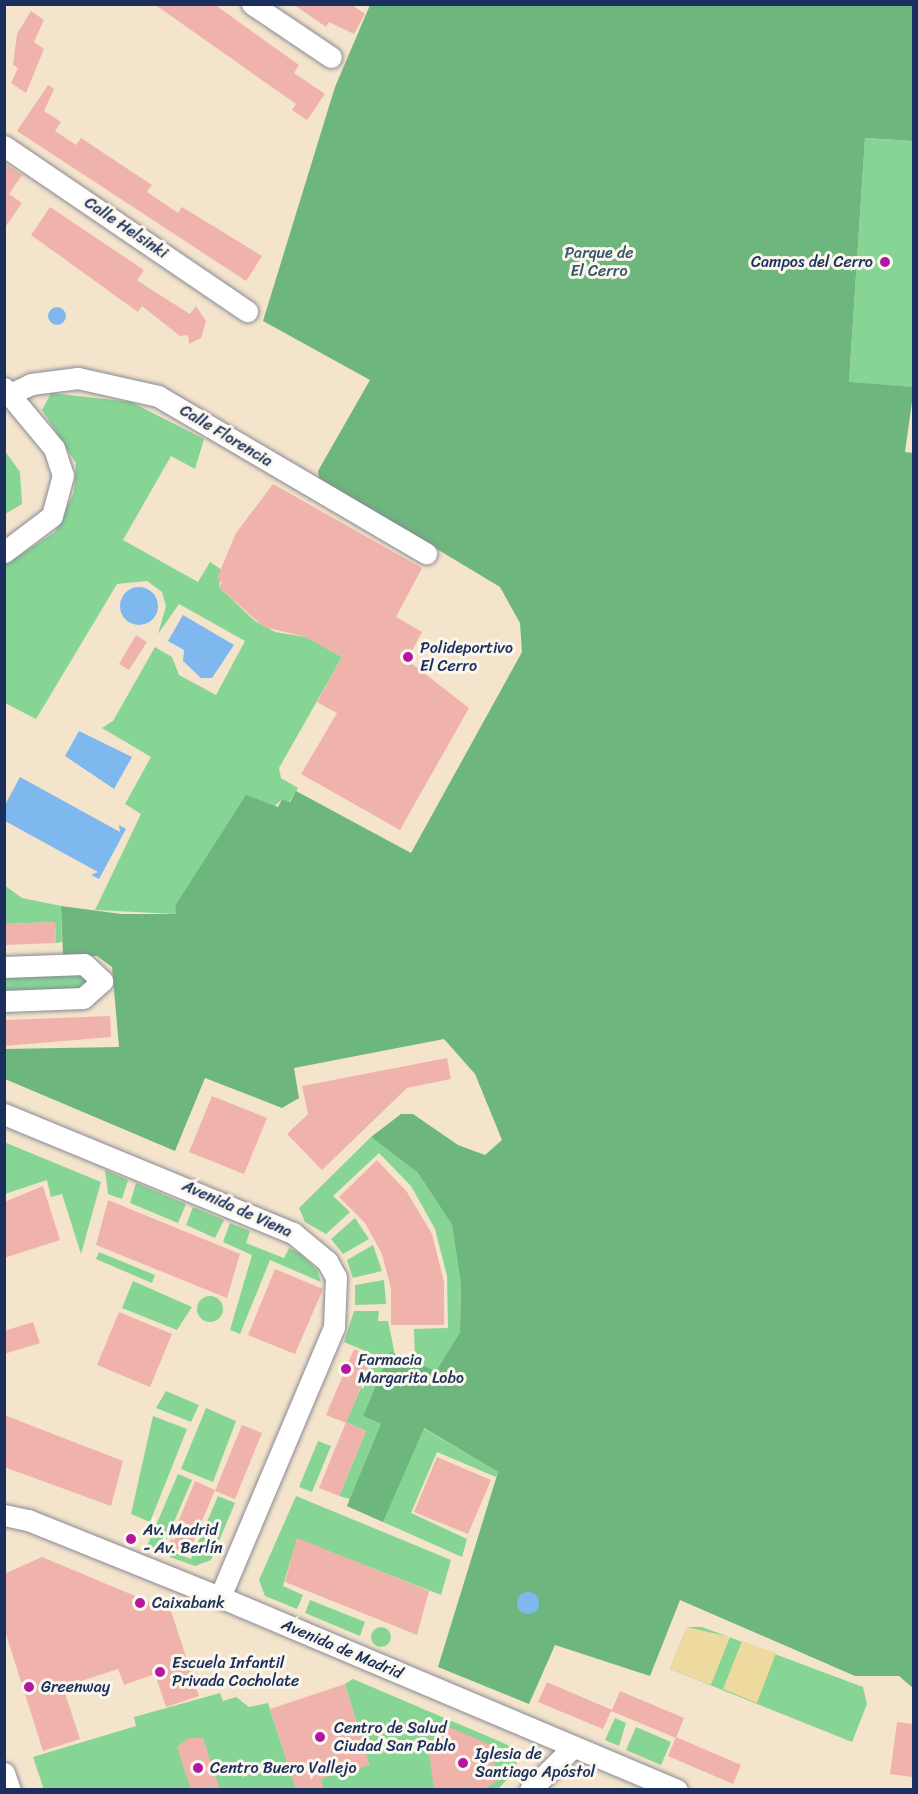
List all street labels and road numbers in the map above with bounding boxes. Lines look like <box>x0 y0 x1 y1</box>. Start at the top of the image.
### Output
street label: Calle Helsinki <box>80 193 172 263</box>
street label: Calle Florencia <box>176 401 276 471</box>
street label: Avenida de Viena <box>179 1176 295 1242</box>
street label: Avenida de Madrid <box>279 1615 405 1683</box>

